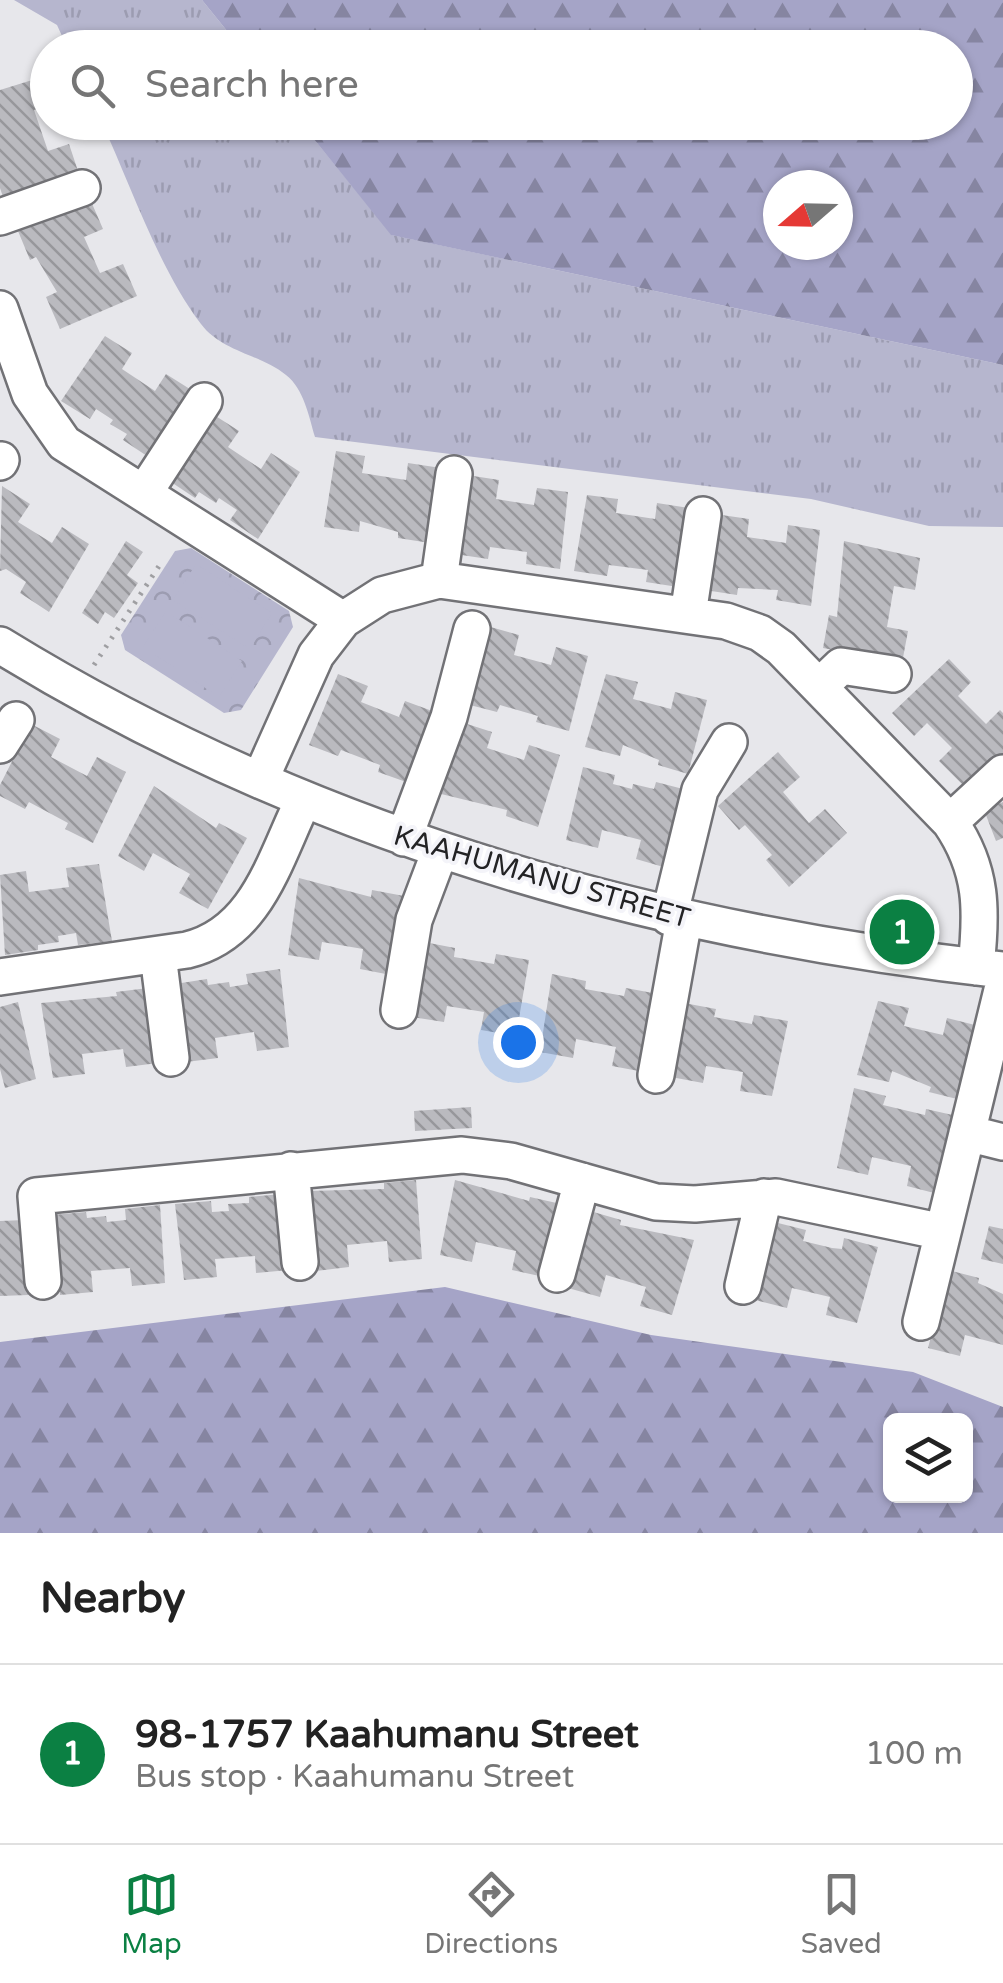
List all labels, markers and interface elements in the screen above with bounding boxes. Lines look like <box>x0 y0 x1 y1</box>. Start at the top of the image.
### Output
search box <box>30 30 973 140</box>
icon: search <box>65 58 120 113</box>
text: Search here <box>145 62 359 108</box>
north arrow <box>763 170 853 260</box>
street label: KAAHUMANU STREET <box>390 818 694 936</box>
pin: 1 <box>870 894 934 970</box>
your location <box>493 1017 544 1068</box>
map controls <box>883 1413 973 1503</box>
button: layers <box>883 1413 973 1503</box>
text: Nearby <box>40 1573 185 1624</box>
text: 98-1757 Kaahumanu Street <box>135 1712 639 1758</box>
text: 1 <box>62 1735 83 1773</box>
text: 100 m <box>865 1735 963 1773</box>
text: Bus stop · Kaahumanu Street <box>135 1758 574 1796</box>
tab: Map <box>121 1867 182 1961</box>
tab: Directions <box>424 1867 558 1961</box>
tab: Saved <box>801 1867 882 1961</box>

